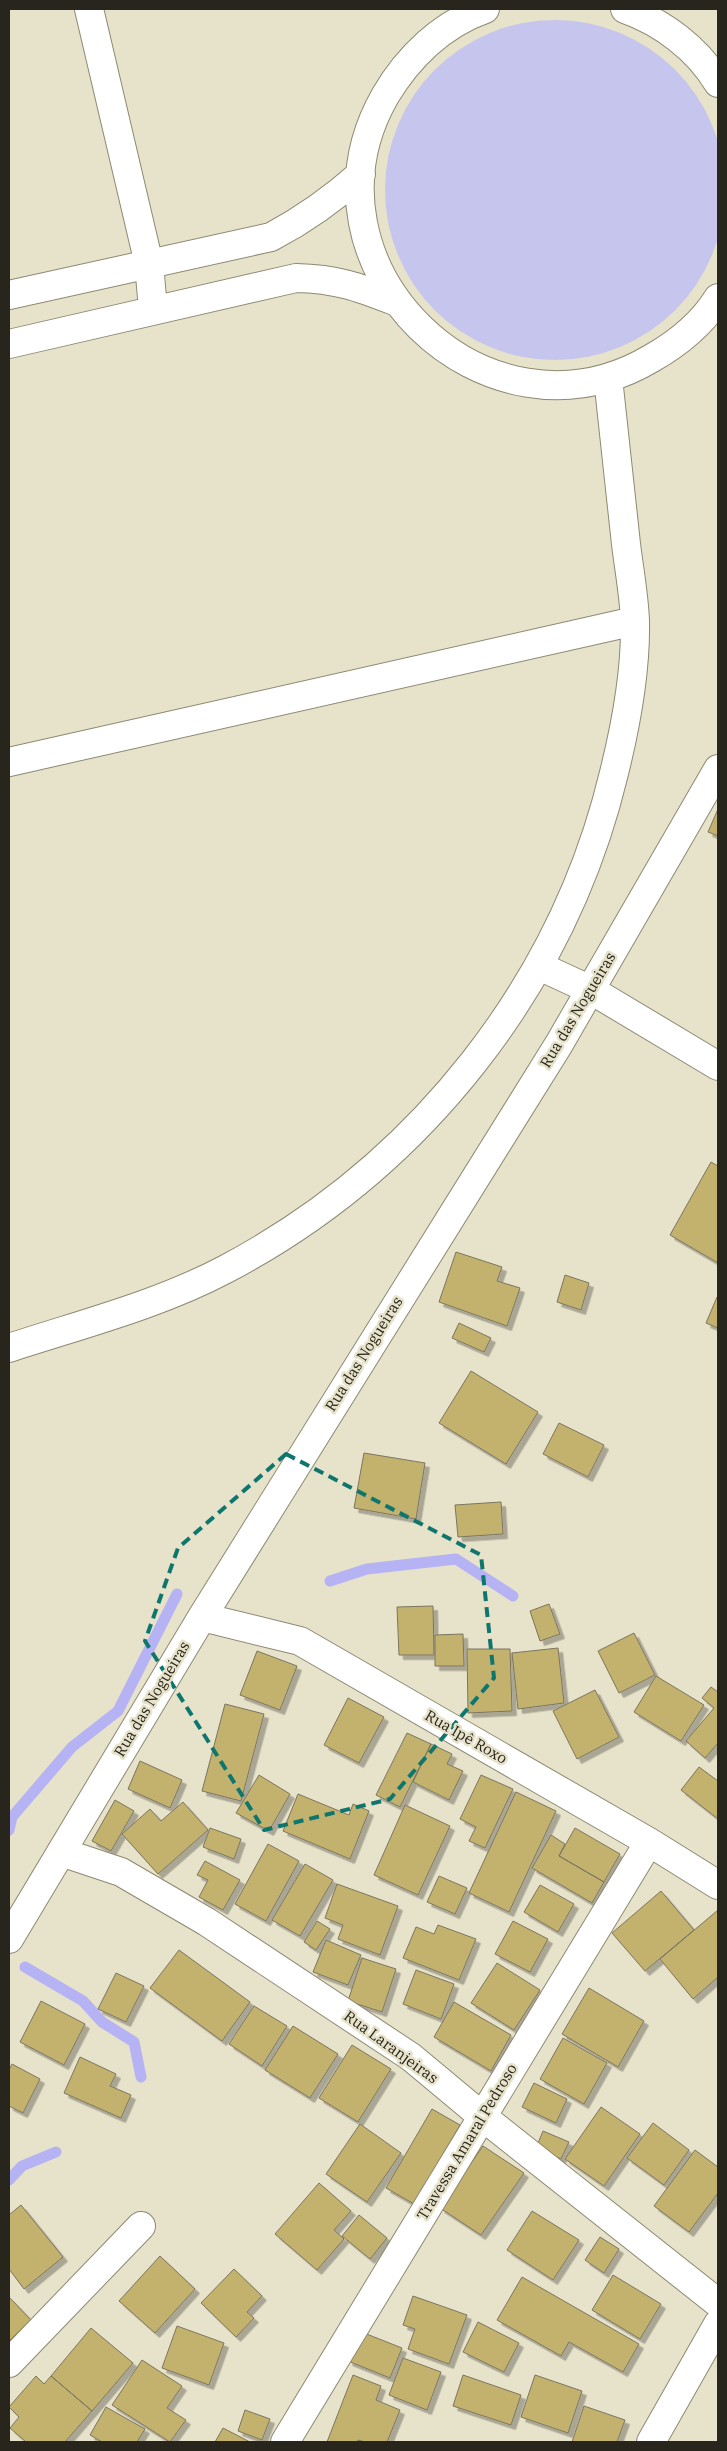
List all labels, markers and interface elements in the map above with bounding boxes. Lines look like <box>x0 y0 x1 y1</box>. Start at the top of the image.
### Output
street label: Rua das Nogueiras <box>536 948 620 1071</box>
street label: Rua das Nogueiras <box>321 1293 406 1415</box>
street label: Rua das Nogueiras <box>110 1637 194 1760</box>
street label: Rua Ipê Roxo <box>422 1705 511 1768</box>
street label: Rua Laranjeiras <box>340 2006 442 2087</box>
street label: Travessa Amaral Pedroso <box>412 2060 521 2223</box>

